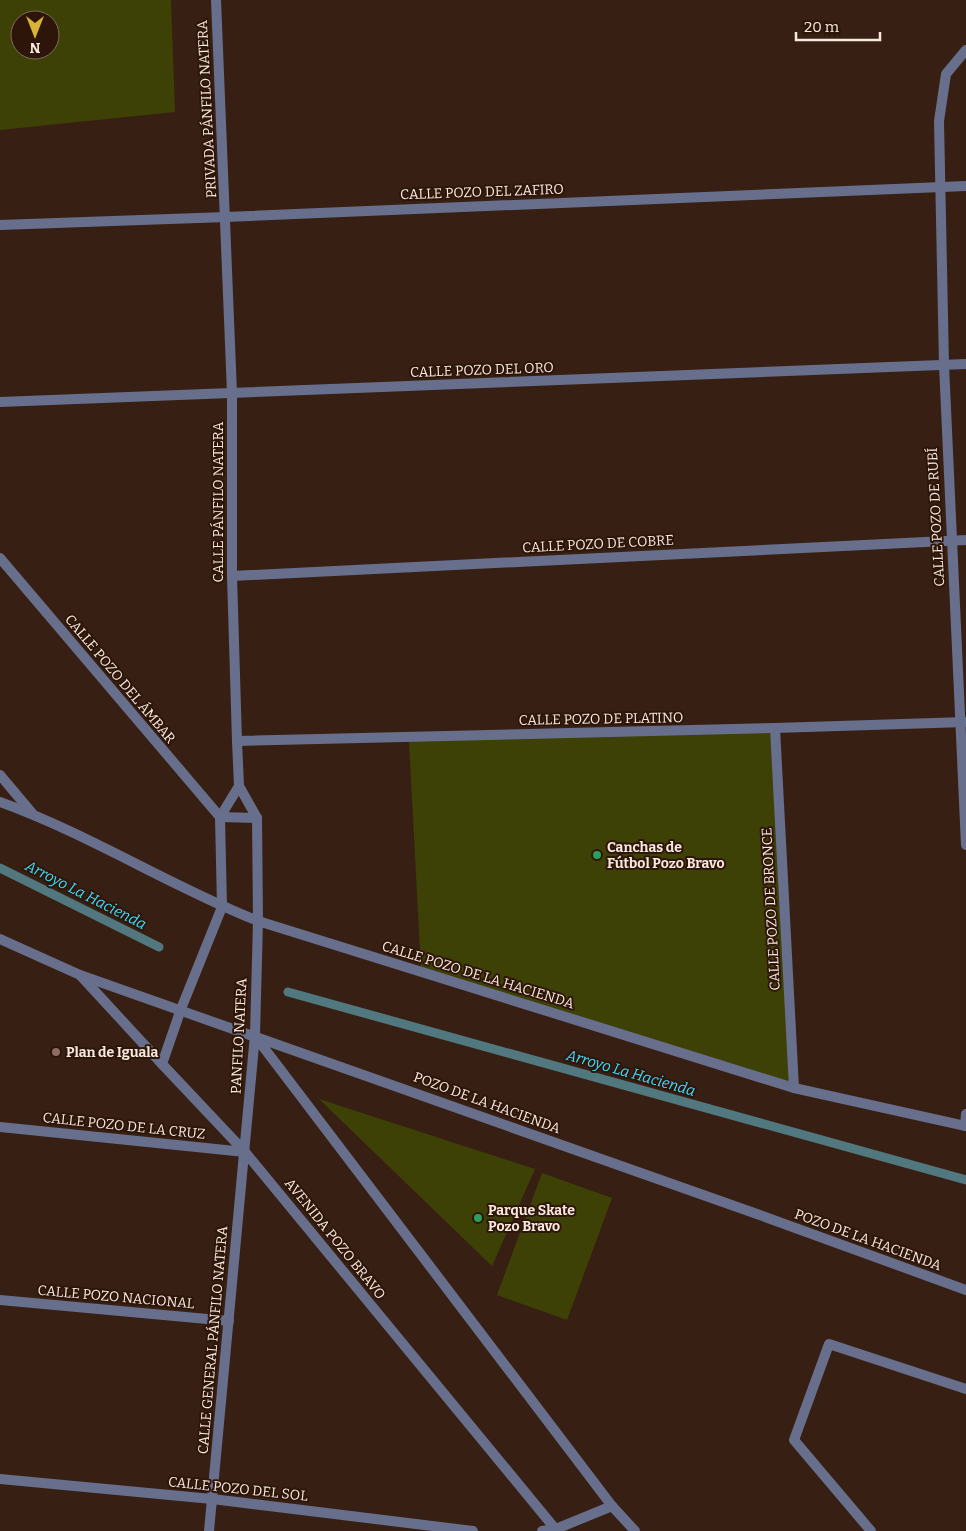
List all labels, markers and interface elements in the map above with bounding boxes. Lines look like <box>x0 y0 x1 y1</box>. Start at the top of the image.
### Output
north arrow <box>10 10 60 60</box>
scale bar <box>796 10 880 42</box>
text: 20 m <box>804 18 840 36</box>
street label: PRIVADA PÁNFILO NATERA <box>193 20 220 198</box>
text: N <box>29 39 40 56</box>
street label: CALLE POZO DEL ZAFIRO <box>400 181 564 203</box>
street label: CALLE POZO DEL ORO <box>410 359 554 381</box>
street label: CALLE PÁNFILO NATERA <box>209 421 227 583</box>
street label: CALLE POZO DE RUBÍ <box>923 447 948 587</box>
street label: CALLE POZO DE COBRE <box>522 532 674 556</box>
street label: CALLE POZO DEL ÁMBAR <box>61 610 180 747</box>
street label: CALLE POZO DE PLATINO <box>518 709 684 729</box>
street label: CALLE POZO DE BRONCE <box>758 827 784 991</box>
place label: Canchas de Fútbol Pozo Bravo <box>607 839 724 872</box>
marker: Canchas de Fútbol Pozo Bravo <box>591 849 603 861</box>
water label: Arroyo La Hacienda <box>22 856 149 933</box>
street label: CALLE POZO DE LA HACIENDA <box>380 938 576 1012</box>
street label: PANFILO NATERA <box>227 978 251 1094</box>
place label: Plan de Iguala <box>66 1044 159 1061</box>
marker: Plan de Iguala <box>50 1046 62 1058</box>
water label: Arroyo La Hacienda <box>564 1046 698 1100</box>
street label: POZO DE LA HACIENDA <box>411 1068 563 1138</box>
street label: CALLE POZO DE LA CRUZ <box>42 1109 206 1143</box>
street label: AVENIDA POZO BRAVO <box>281 1175 389 1303</box>
place label: Parque Skate Pozo Bravo <box>488 1202 575 1235</box>
street label: POZO DE LA HACIENDA <box>792 1205 944 1275</box>
marker: Parque Skate Pozo Bravo <box>472 1212 484 1224</box>
street label: CALLE GENERAL PÁNFILO NATERA <box>194 1225 231 1455</box>
street label: CALLE POZO NACIONAL <box>37 1282 195 1312</box>
street label: CALLE POZO DEL SOL <box>167 1473 309 1505</box>

